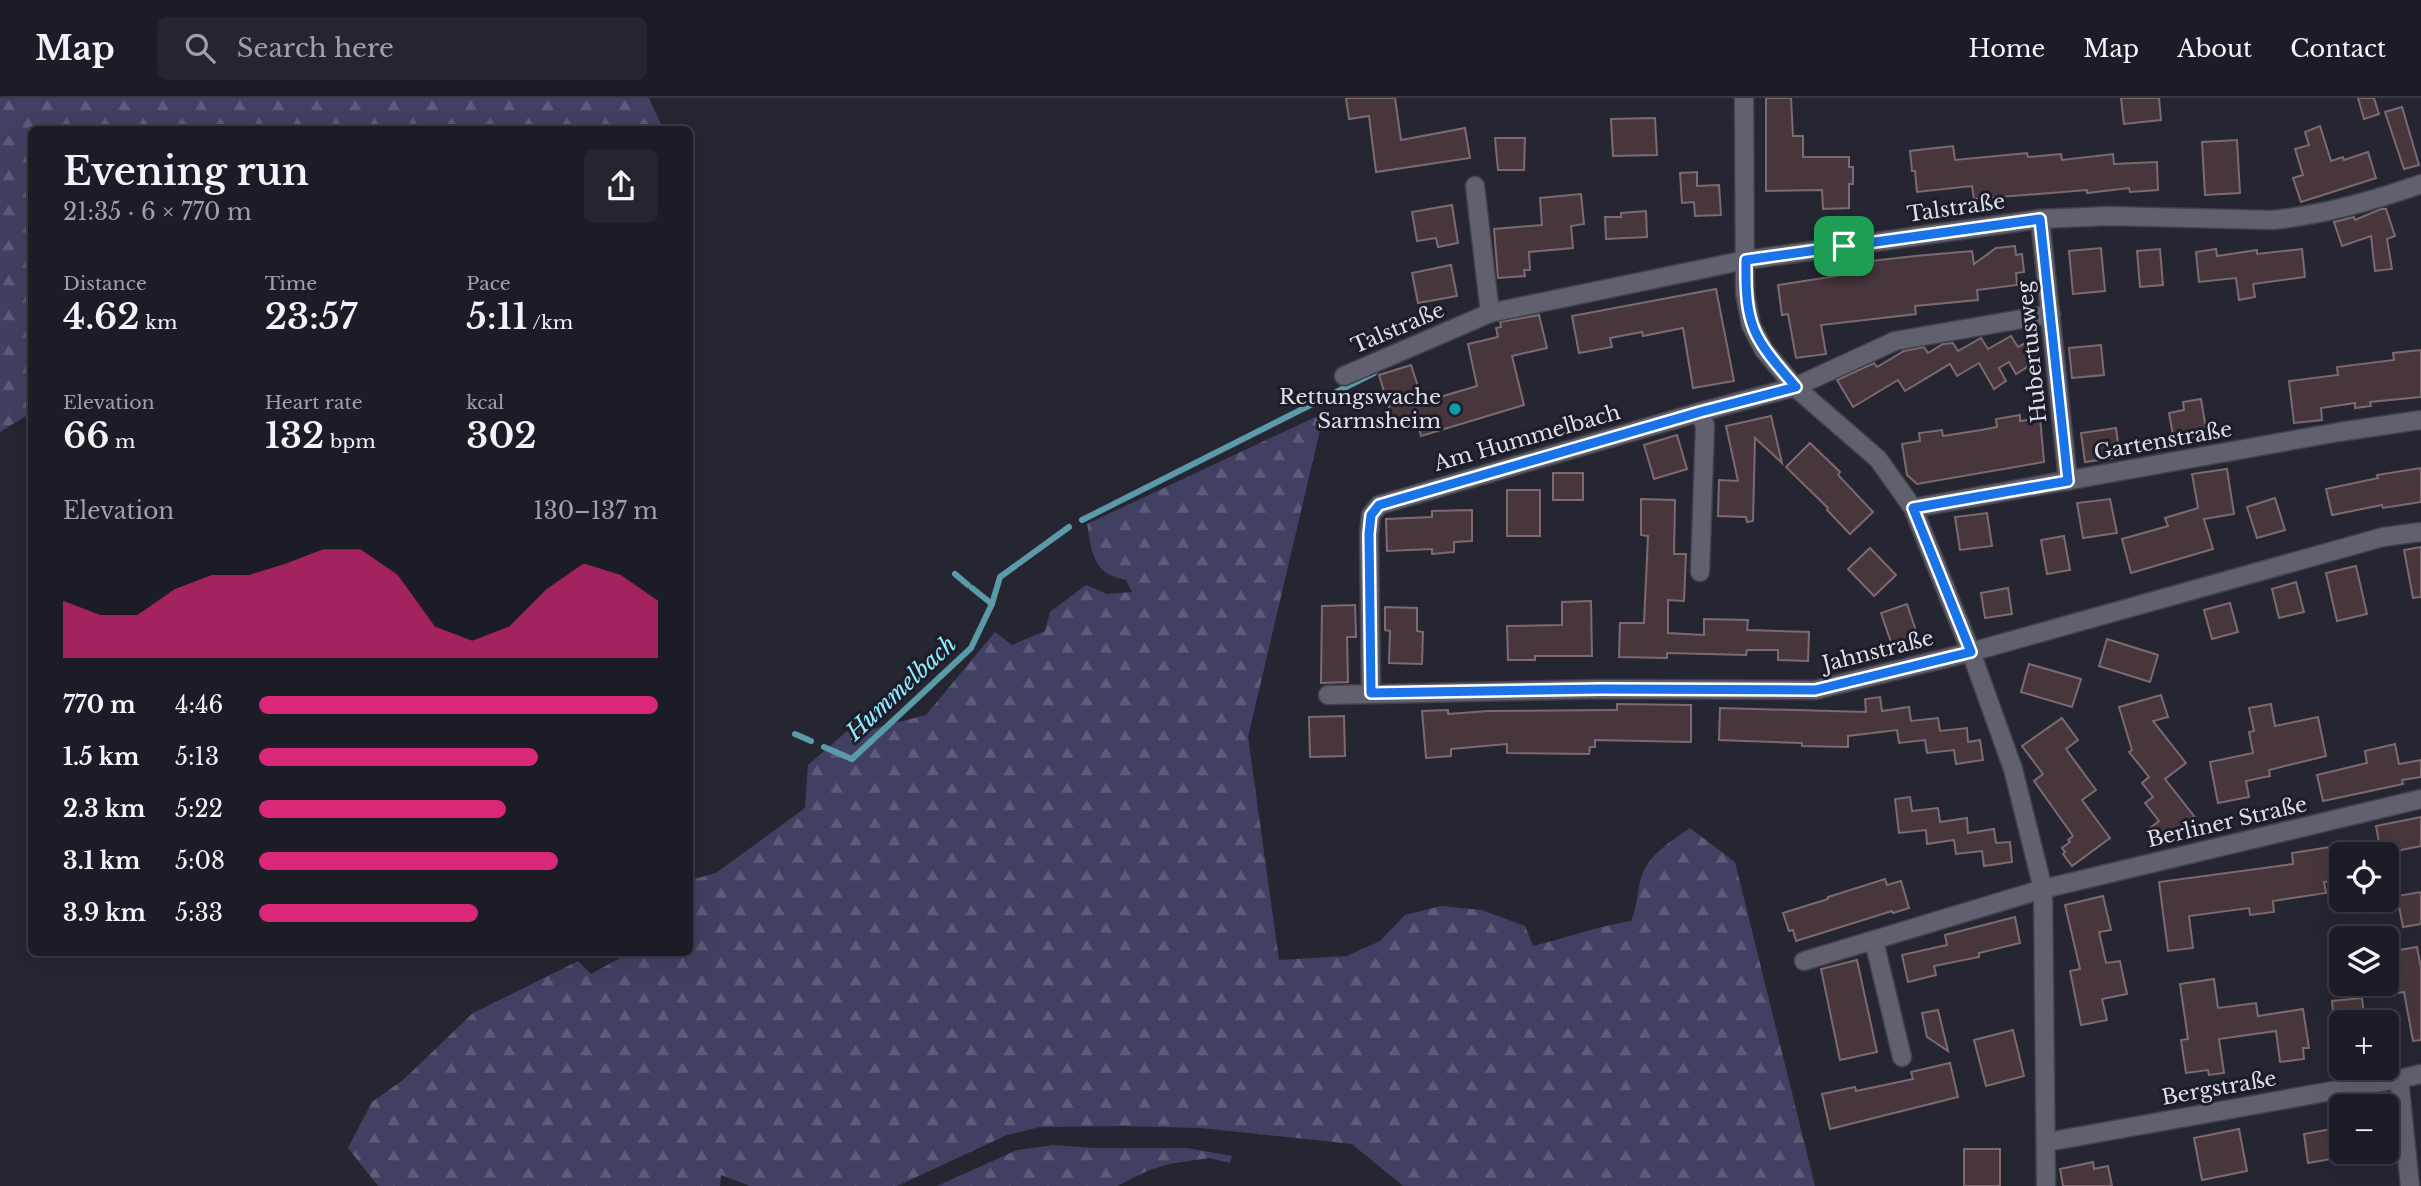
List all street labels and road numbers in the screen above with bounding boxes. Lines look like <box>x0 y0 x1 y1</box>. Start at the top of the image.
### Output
street label: Talstraße <box>1905 188 2007 228</box>
street label: Hubertusweg <box>2012 279 2052 424</box>
street label: Talstraße <box>1348 297 1448 359</box>
street label: Am Hummelbach <box>1430 399 1623 477</box>
street label: Gartenstraße <box>2092 416 2234 466</box>
street label: Jahnstraße <box>1817 625 1936 678</box>
street label: Berliner Straße <box>2144 791 2310 853</box>
street label: Bergstraße <box>2160 1065 2278 1111</box>

